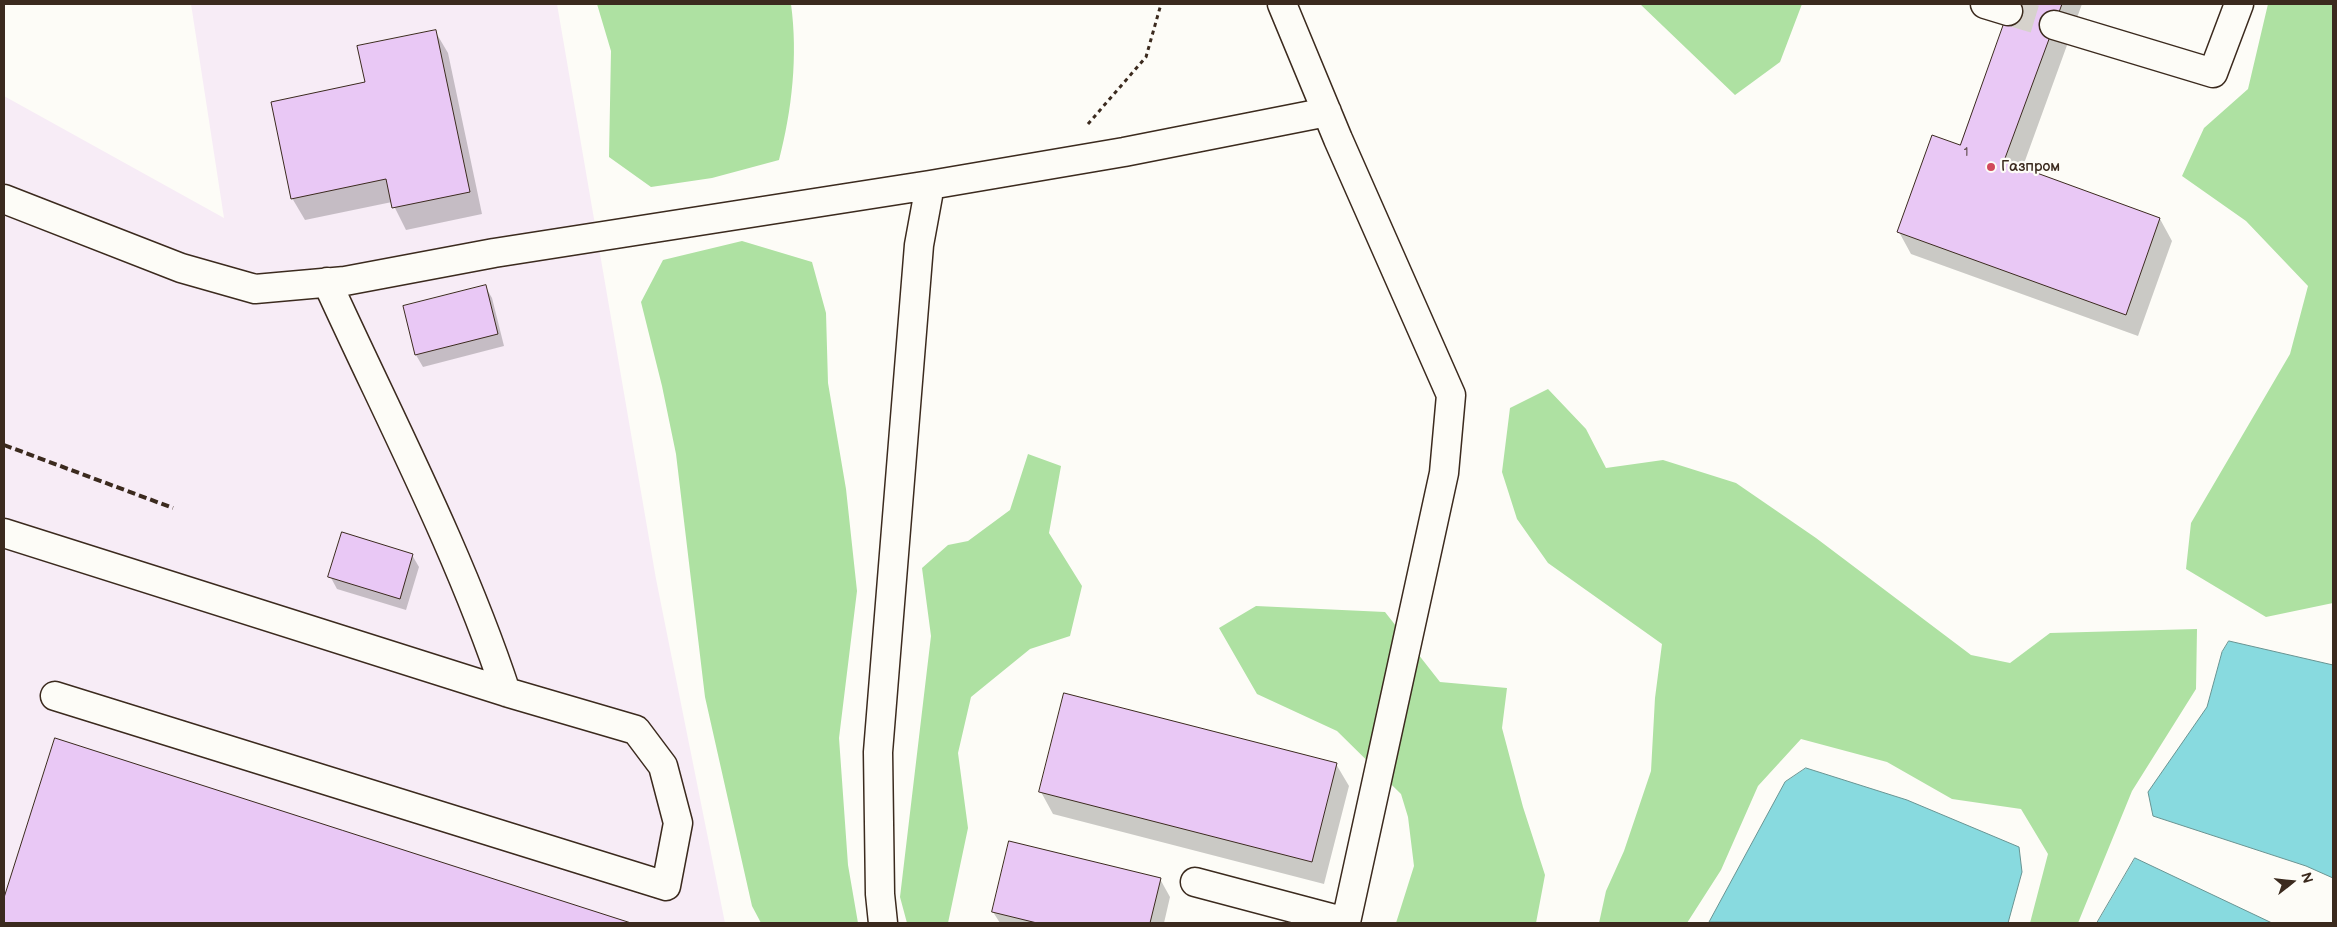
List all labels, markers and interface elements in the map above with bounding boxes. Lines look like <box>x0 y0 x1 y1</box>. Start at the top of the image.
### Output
house number: 1 <box>1964 146 1968 160</box>
place label: Газпром <box>2001 158 2060 176</box>
marker: Газпром <box>1985 161 1997 173</box>
north arrow <box>2267 857 2317 907</box>
text: N <box>2297 870 2317 885</box>

